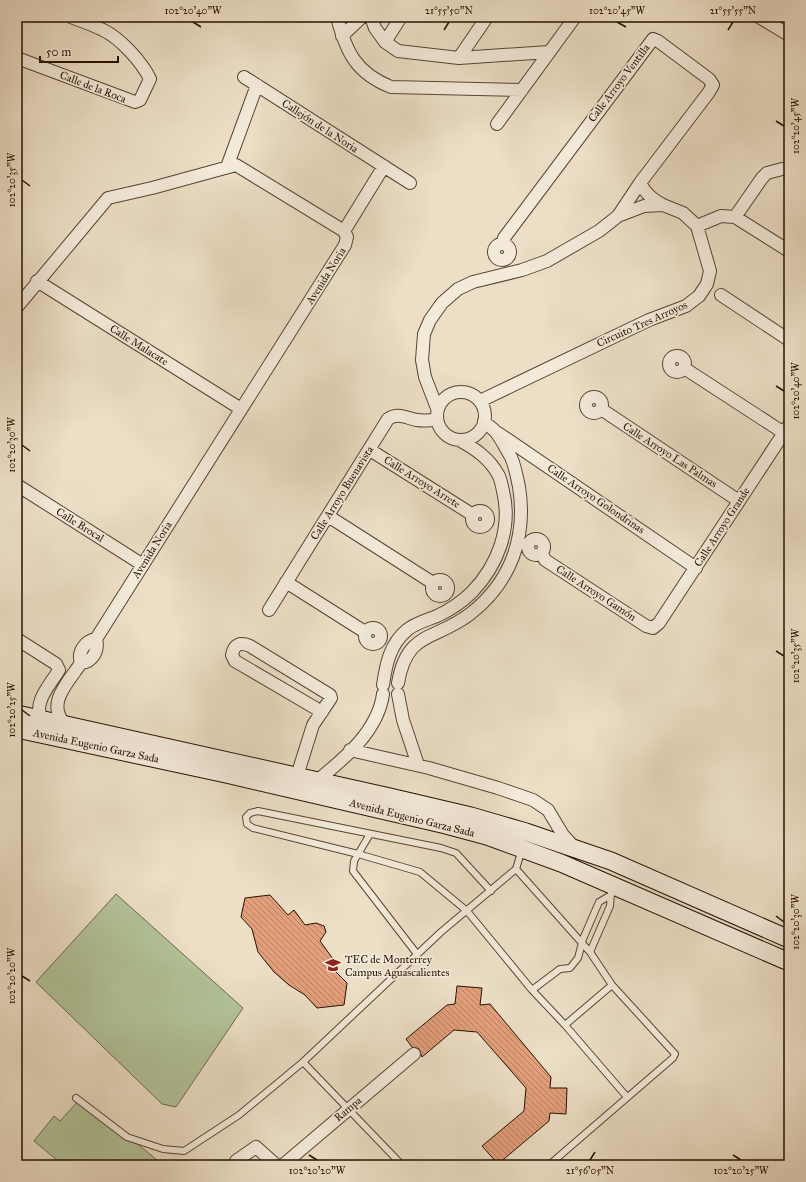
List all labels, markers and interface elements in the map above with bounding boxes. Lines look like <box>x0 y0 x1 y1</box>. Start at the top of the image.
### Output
text: 102°20'40"W <box>164 5 222 17</box>
text: 21°55'50"N <box>425 5 473 17</box>
text: 102°20'45"W <box>589 5 645 17</box>
text: 21°55'55"N <box>710 5 757 17</box>
scale bar <box>40 38 118 64</box>
street label: Calle Arroyo Ventilla <box>586 41 653 124</box>
text: 50 m <box>46 45 71 59</box>
street label: Calle de la Roca <box>58 68 128 106</box>
street label: Callejón de la Noria <box>279 97 361 156</box>
text: 102°20'45"W <box>790 98 802 154</box>
text: 102°20'35"W <box>6 152 18 207</box>
street label: Avenida Noria <box>303 245 349 308</box>
street label: Circuito Tres Arroyos <box>595 298 689 350</box>
street label: Calle Malacate <box>107 322 171 368</box>
text: 102°20'40"W <box>790 362 802 420</box>
text: 102°20'30"W <box>6 417 18 473</box>
street label: Calle Arroyo Las Palmas <box>620 420 720 490</box>
street label: Calle Arroyo Buenavista <box>308 443 376 542</box>
street label: Calle Arroyo Arrete <box>381 453 463 511</box>
street label: Calle Arroyo Golondrinas <box>545 462 647 536</box>
street label: Calle Arroyo Grande <box>691 485 753 569</box>
street label: Calle Brocal <box>54 505 106 545</box>
street label: Avenida Noria <box>129 519 175 582</box>
street label: Calle Arroyo Gamón <box>554 562 638 624</box>
text: 102°20'35"W <box>790 628 802 683</box>
text: 102°20'25"W <box>6 682 18 738</box>
street label: Avenida Eugenio Garza Sada <box>31 726 161 766</box>
street label: Avenida Eugenio Garza Sada <box>347 796 476 840</box>
text: 102°20'30"W <box>790 894 802 950</box>
text: 102°20'20"W <box>6 947 18 1004</box>
place label: TEC de Monterrey Campus Aguascalientes <box>345 953 450 979</box>
school or university icon: TEC de Monterrey Campus Aguascalientes <box>324 956 342 974</box>
street label: Rampa <box>332 1094 365 1124</box>
text: 102°20'20"W <box>289 1165 346 1177</box>
text: 21°56'05"N <box>566 1165 615 1177</box>
text: 102°20'25"W <box>713 1165 769 1177</box>

